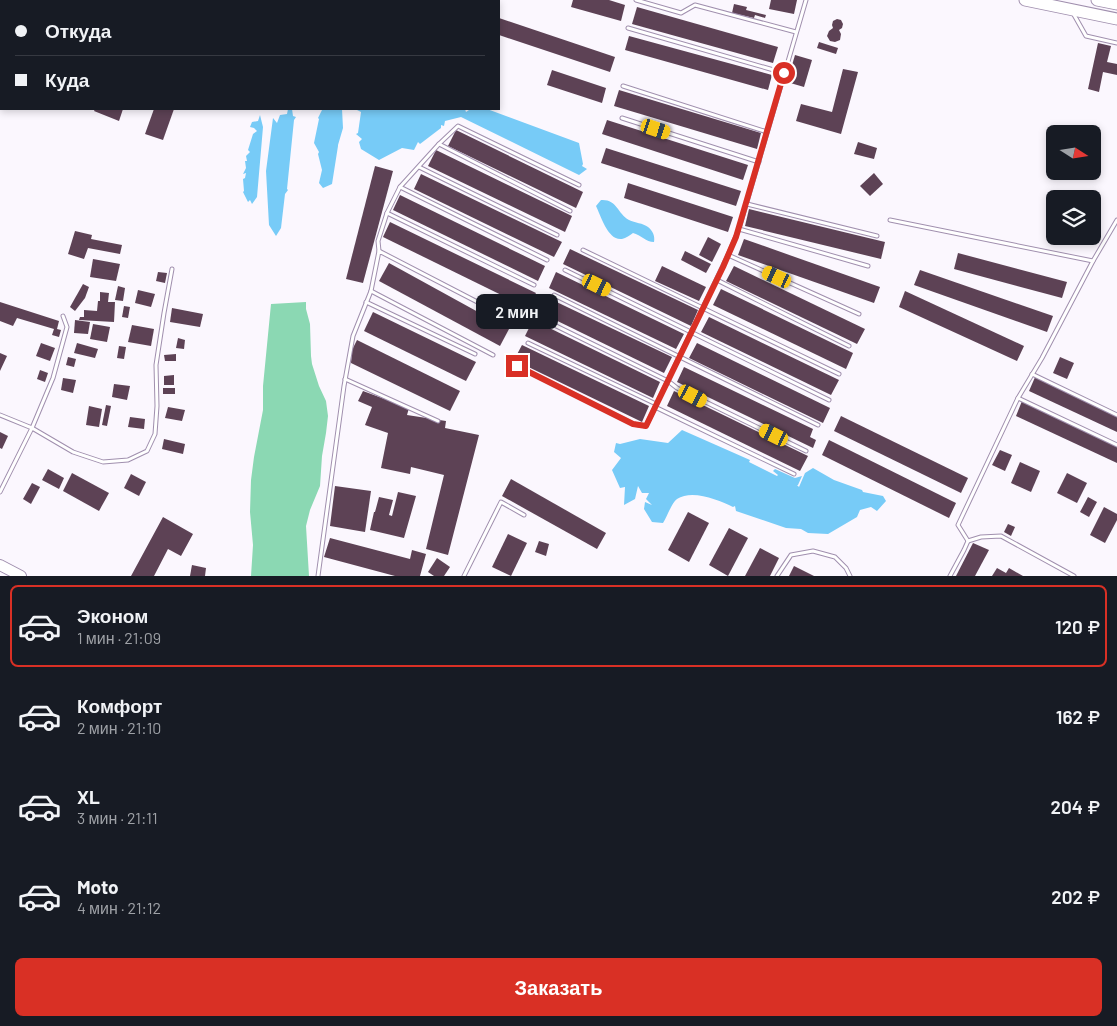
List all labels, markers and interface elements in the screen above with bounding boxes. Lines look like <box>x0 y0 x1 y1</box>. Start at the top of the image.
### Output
text: Откуда <box>45 19 111 42</box>
route start <box>773 62 795 84</box>
text: Куда <box>45 68 89 91</box>
car <box>639 117 672 141</box>
north arrow <box>1046 125 1101 180</box>
map controls <box>1046 125 1101 245</box>
button: layers <box>1046 190 1101 245</box>
car <box>760 264 793 290</box>
car <box>580 272 613 298</box>
callout: 2 мин <box>476 294 558 328</box>
text: 2 мин <box>495 302 539 321</box>
route end <box>506 355 528 377</box>
car <box>676 383 709 409</box>
car <box>757 422 790 448</box>
icon: car <box>17 604 62 649</box>
text: Эконом <box>77 604 148 627</box>
text: 120 ₽ <box>1055 615 1100 638</box>
text: 1 мин · 21:09 <box>77 628 161 647</box>
icon: car <box>17 694 62 739</box>
text: Комфорт <box>77 694 162 717</box>
text: 162 ₽ <box>1056 705 1100 728</box>
text: 2 мин · 21:10 <box>77 718 161 737</box>
icon: car <box>17 784 62 829</box>
text: XL <box>77 785 100 808</box>
text: 204 ₽ <box>1051 795 1100 818</box>
text: 3 мин · 21:11 <box>77 808 158 827</box>
icon: car <box>17 874 62 919</box>
text: Moto <box>77 875 119 898</box>
text: 202 ₽ <box>1051 885 1100 908</box>
text: 4 мин · 21:12 <box>77 898 161 917</box>
button: Заказать <box>15 958 1102 1016</box>

